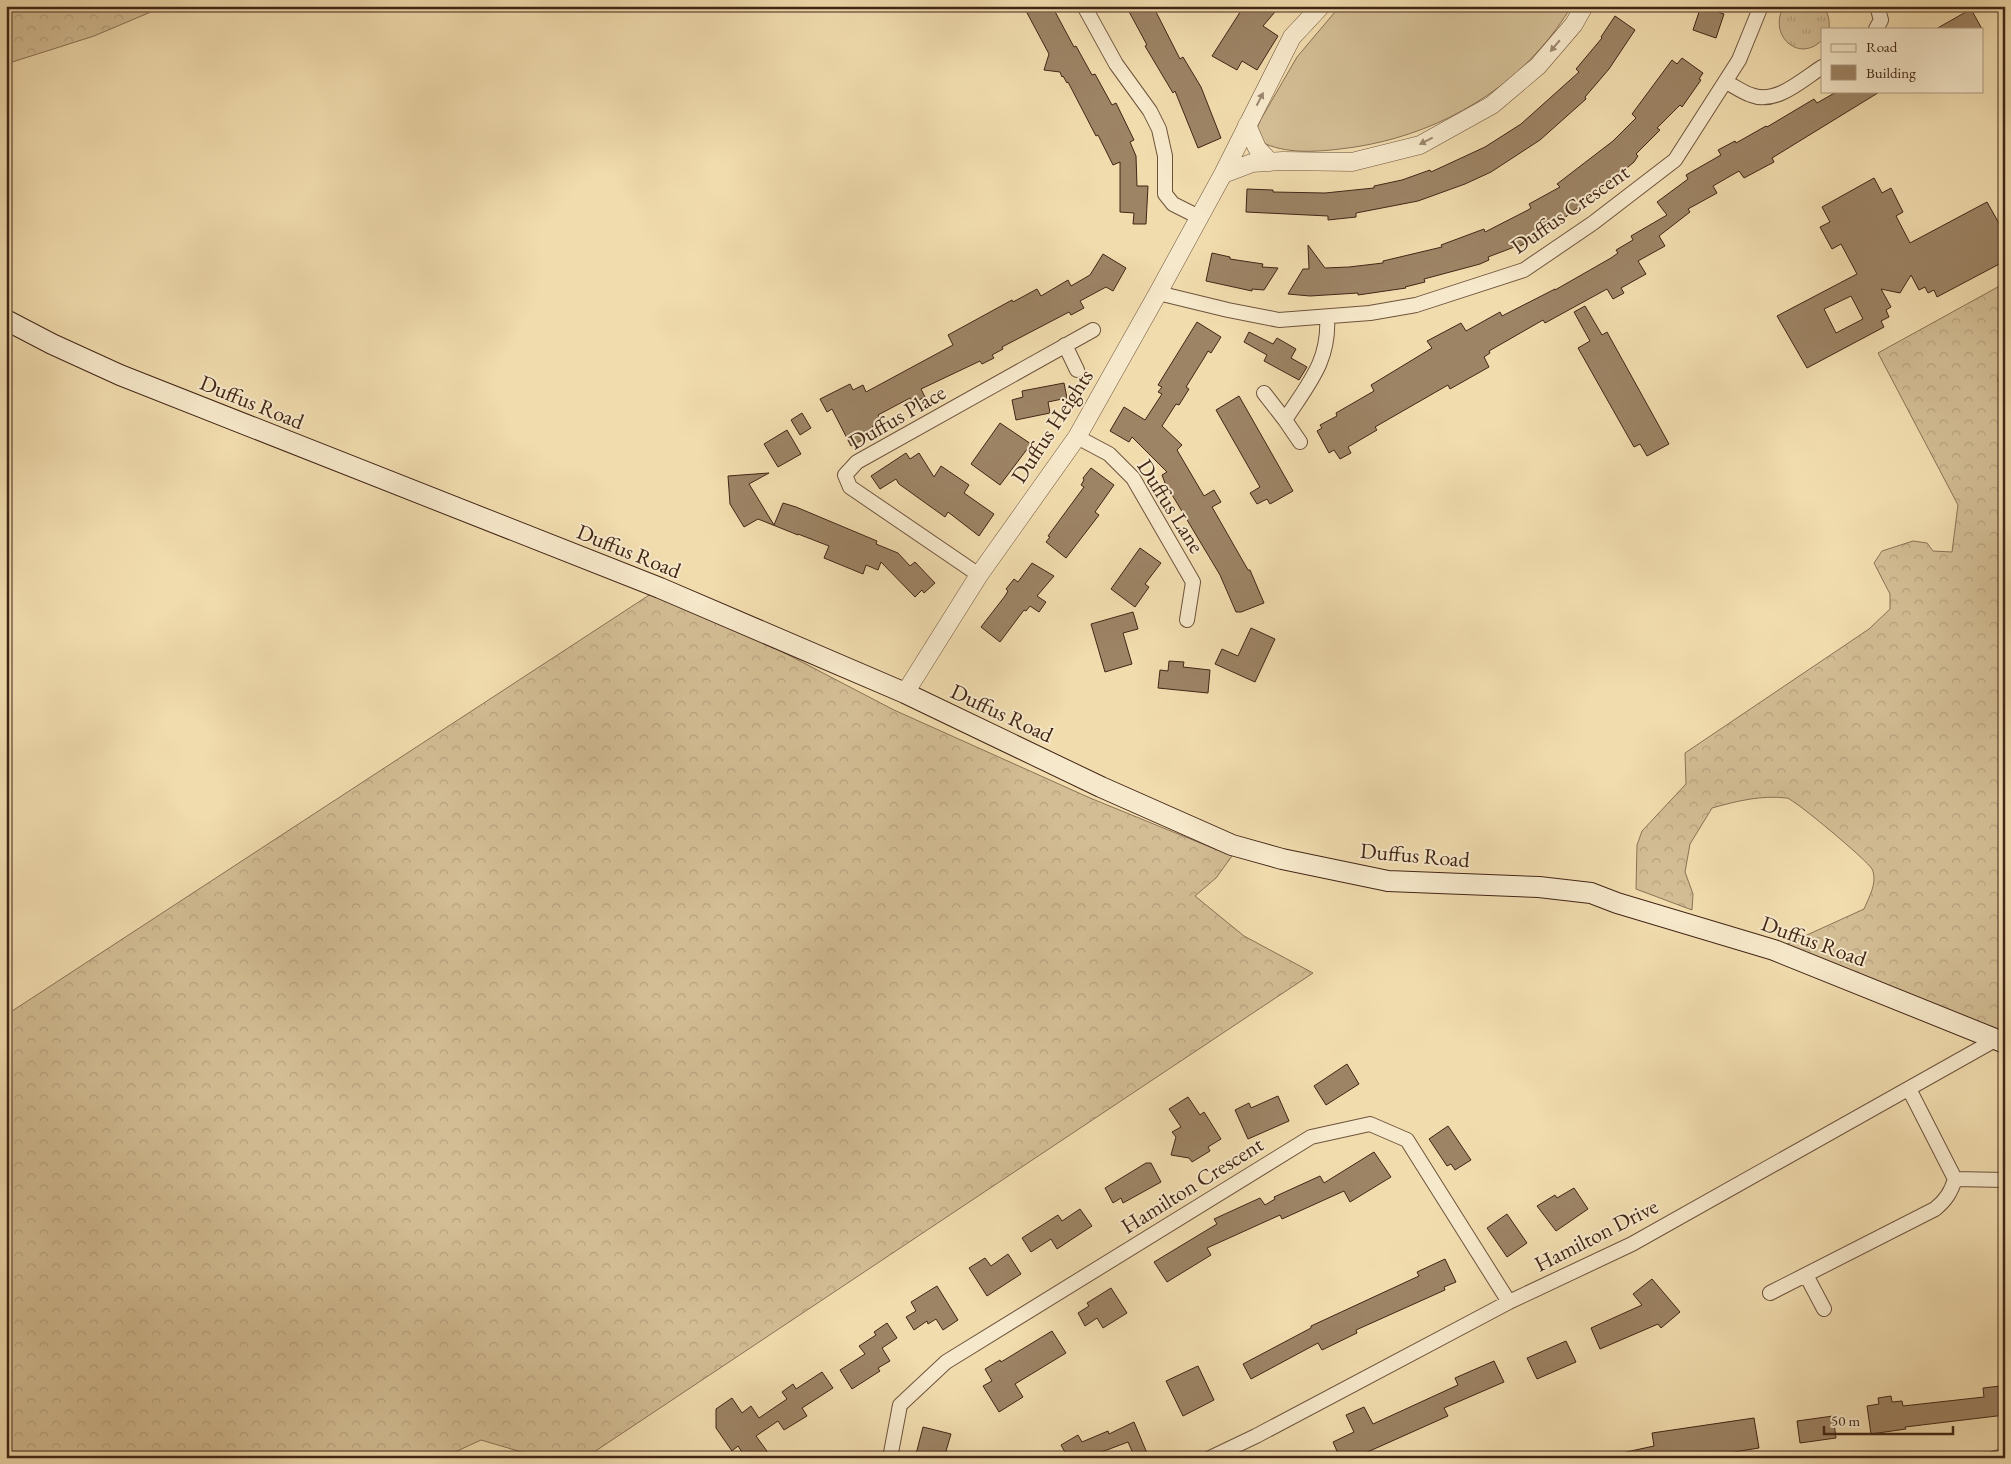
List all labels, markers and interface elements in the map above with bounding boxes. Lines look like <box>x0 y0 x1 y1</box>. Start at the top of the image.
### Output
legend <box>1821 28 1984 92</box>
text: Road <box>1866 37 1898 56</box>
one-way arrow <box>1550 39 1561 52</box>
text: Building <box>1866 63 1916 82</box>
one-way arrow <box>1256 92 1264 106</box>
one-way arrow <box>1419 137 1433 145</box>
street label: Duffus Crescent <box>1505 157 1635 261</box>
street label: Duffus Heights <box>1004 363 1100 489</box>
street label: Duffus Road <box>196 368 309 436</box>
street label: Duffus Place <box>843 377 951 456</box>
street label: Duffus Lane <box>1131 453 1212 559</box>
street label: Duffus Road <box>573 517 686 585</box>
street label: Duffus Road <box>946 677 1059 750</box>
street label: Duffus Road <box>1359 836 1472 874</box>
street label: Duffus Road <box>1757 909 1871 974</box>
street label: Hamilton Crescent <box>1115 1130 1269 1240</box>
street label: Hamilton Drive <box>1529 1191 1663 1279</box>
scale bar <box>1824 1404 1952 1436</box>
text: 50 m <box>1831 1411 1860 1430</box>

